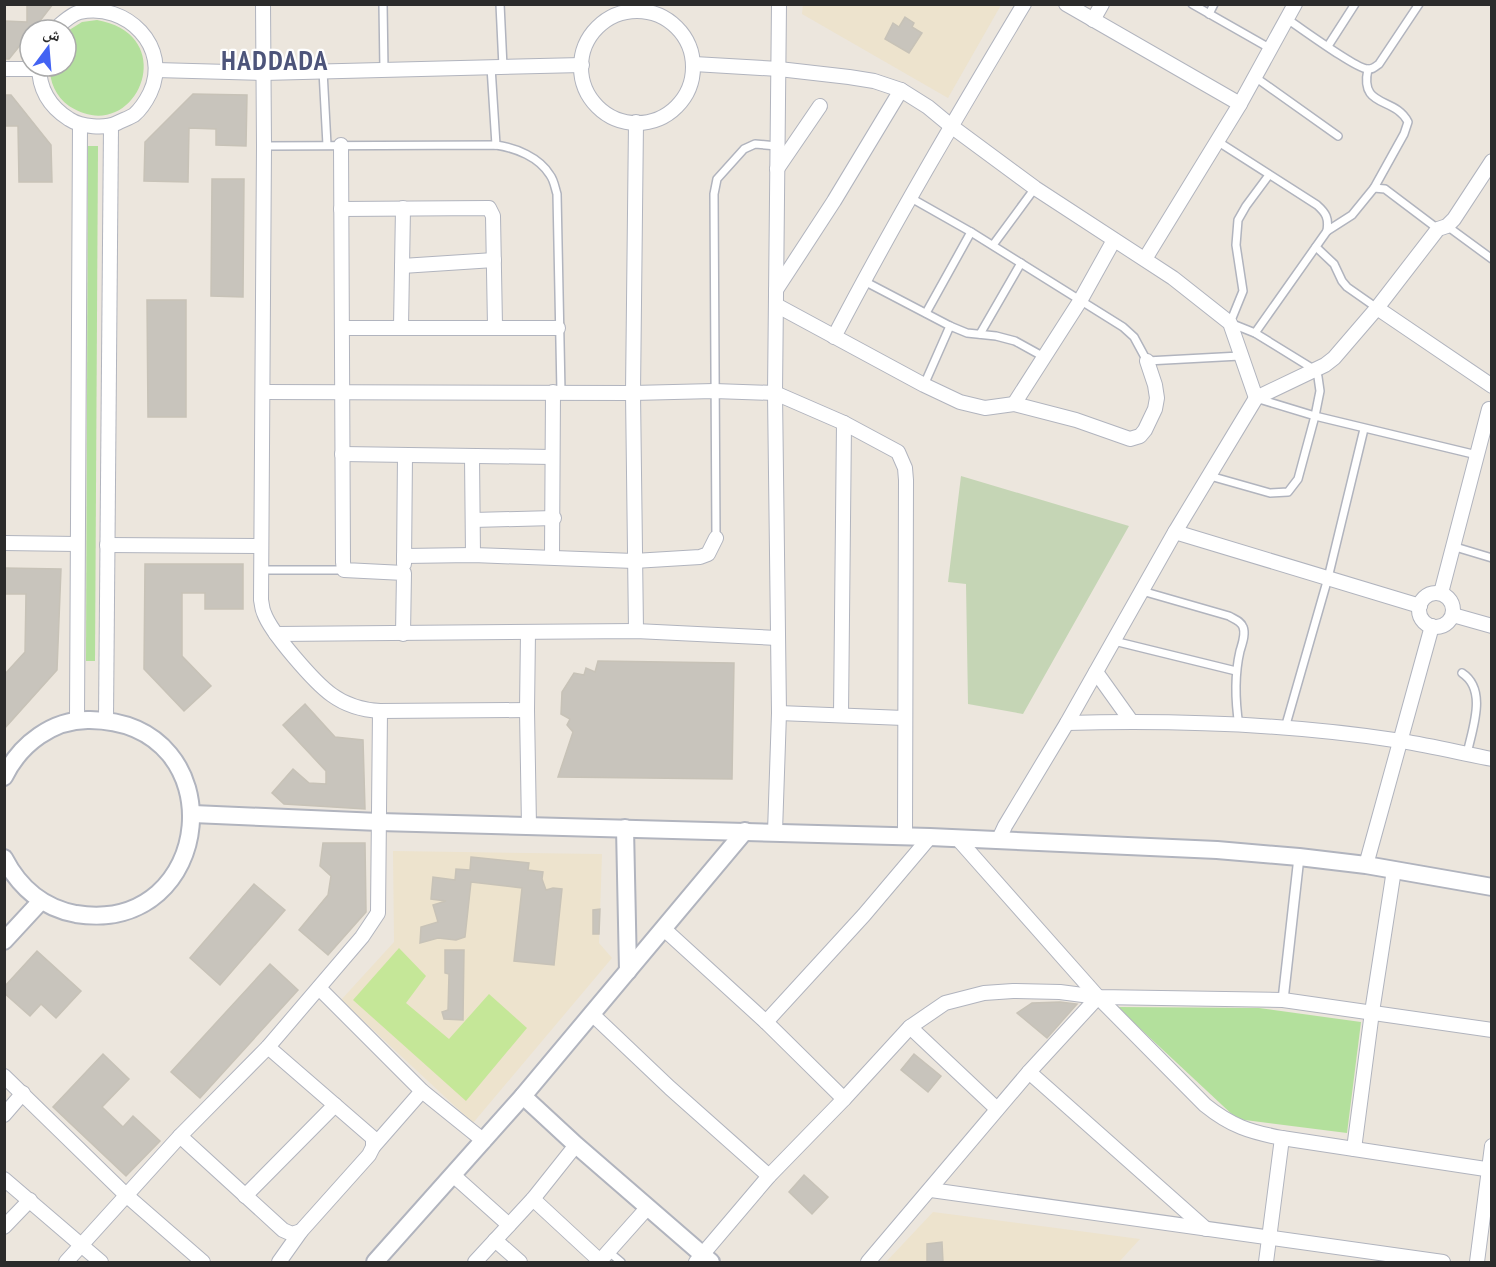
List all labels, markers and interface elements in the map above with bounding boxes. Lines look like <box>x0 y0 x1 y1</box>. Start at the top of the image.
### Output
north arrow <box>18 18 78 78</box>
text: ش <box>41 22 63 46</box>
district label: HADDADA <box>221 43 329 77</box>

